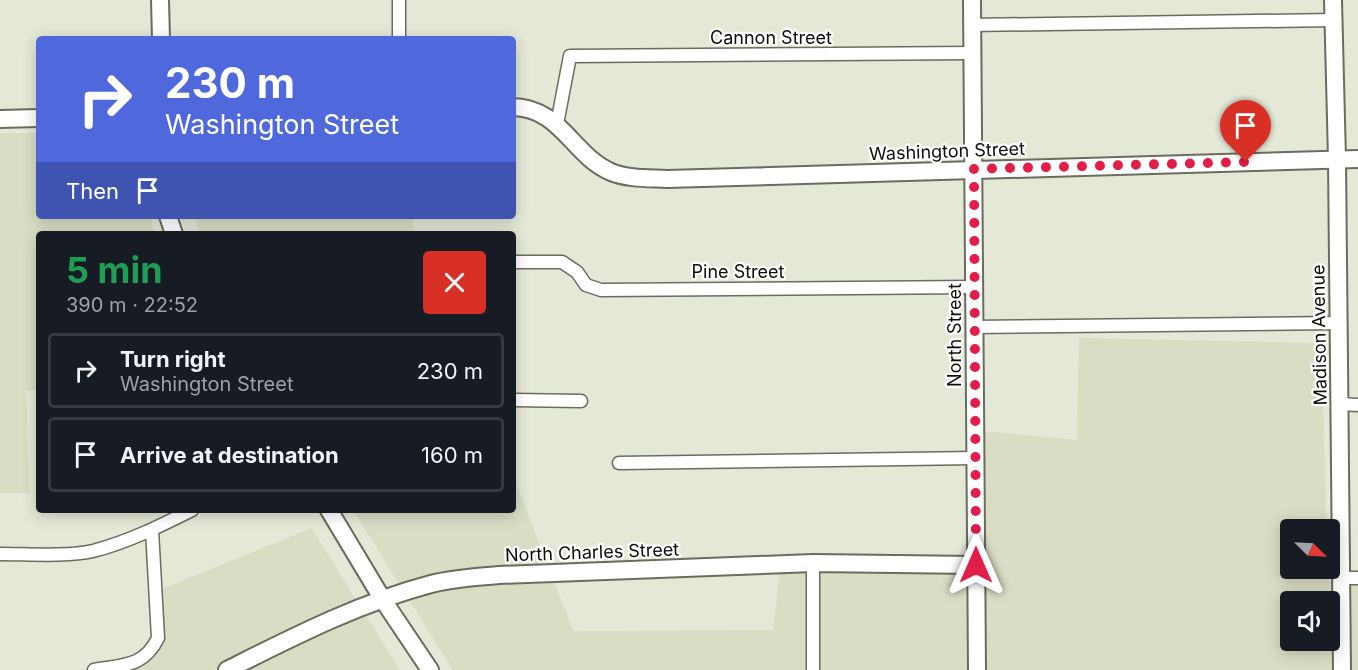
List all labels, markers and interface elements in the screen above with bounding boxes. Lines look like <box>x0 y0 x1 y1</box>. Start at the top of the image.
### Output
street label: Cannon Street <box>710 27 832 48</box>
text: 230 m <box>165 57 295 108</box>
icon: right <box>66 60 144 138</box>
pin <box>1220 100 1271 162</box>
text: Washington Street <box>165 108 399 141</box>
icon: arrive <box>1229 109 1262 142</box>
street label: Washington Street <box>869 138 1025 164</box>
icon: arrive <box>131 174 164 207</box>
text: Then <box>66 178 119 204</box>
text: 5 min <box>66 248 163 292</box>
button: close <box>423 251 486 314</box>
street label: Pine Street <box>692 261 785 282</box>
street label: Madison Avenue <box>1307 264 1331 406</box>
street label: North Street <box>944 283 965 387</box>
text: 390 m · 22:52 <box>66 293 198 317</box>
text: Turn right <box>120 346 226 372</box>
icon: right <box>69 354 102 387</box>
text: 230 m <box>417 358 483 384</box>
text: Washington Street <box>120 372 293 396</box>
icon: arrive <box>69 438 102 471</box>
text: Arrive at destination <box>120 442 339 468</box>
text: 160 m <box>421 442 483 468</box>
north arrow <box>1280 519 1340 579</box>
map controls <box>1280 519 1340 651</box>
position arrow <box>944 533 1008 597</box>
street label: North Charles Street <box>505 538 680 566</box>
button: sound <box>1280 591 1340 651</box>

